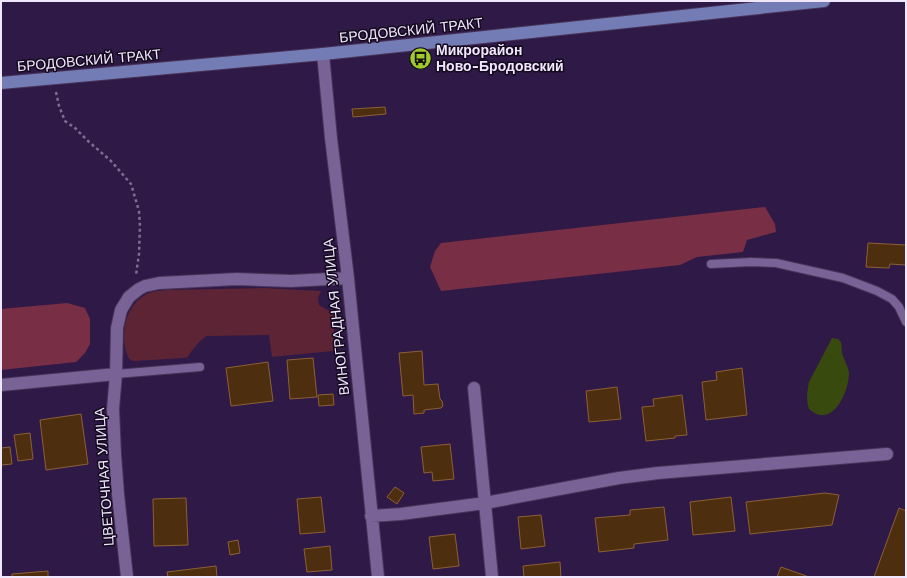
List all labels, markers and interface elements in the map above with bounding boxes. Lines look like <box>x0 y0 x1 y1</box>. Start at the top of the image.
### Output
street label: БРОДОВСКИЙ ТРАКТ <box>338 13 484 45</box>
place label: Микрорайон Ново-Бродовский <box>436 42 564 74</box>
street label: БРОДОВСКИЙ ТРАКТ <box>16 45 162 74</box>
bus stop icon: Микрорайон Ново-Бродовский <box>407 45 433 71</box>
street label: ВИНОГРАДНАЯ УЛИЦА <box>320 237 352 396</box>
street label: ЦВЕТОЧНАЯ УЛИЦА <box>91 407 117 547</box>

